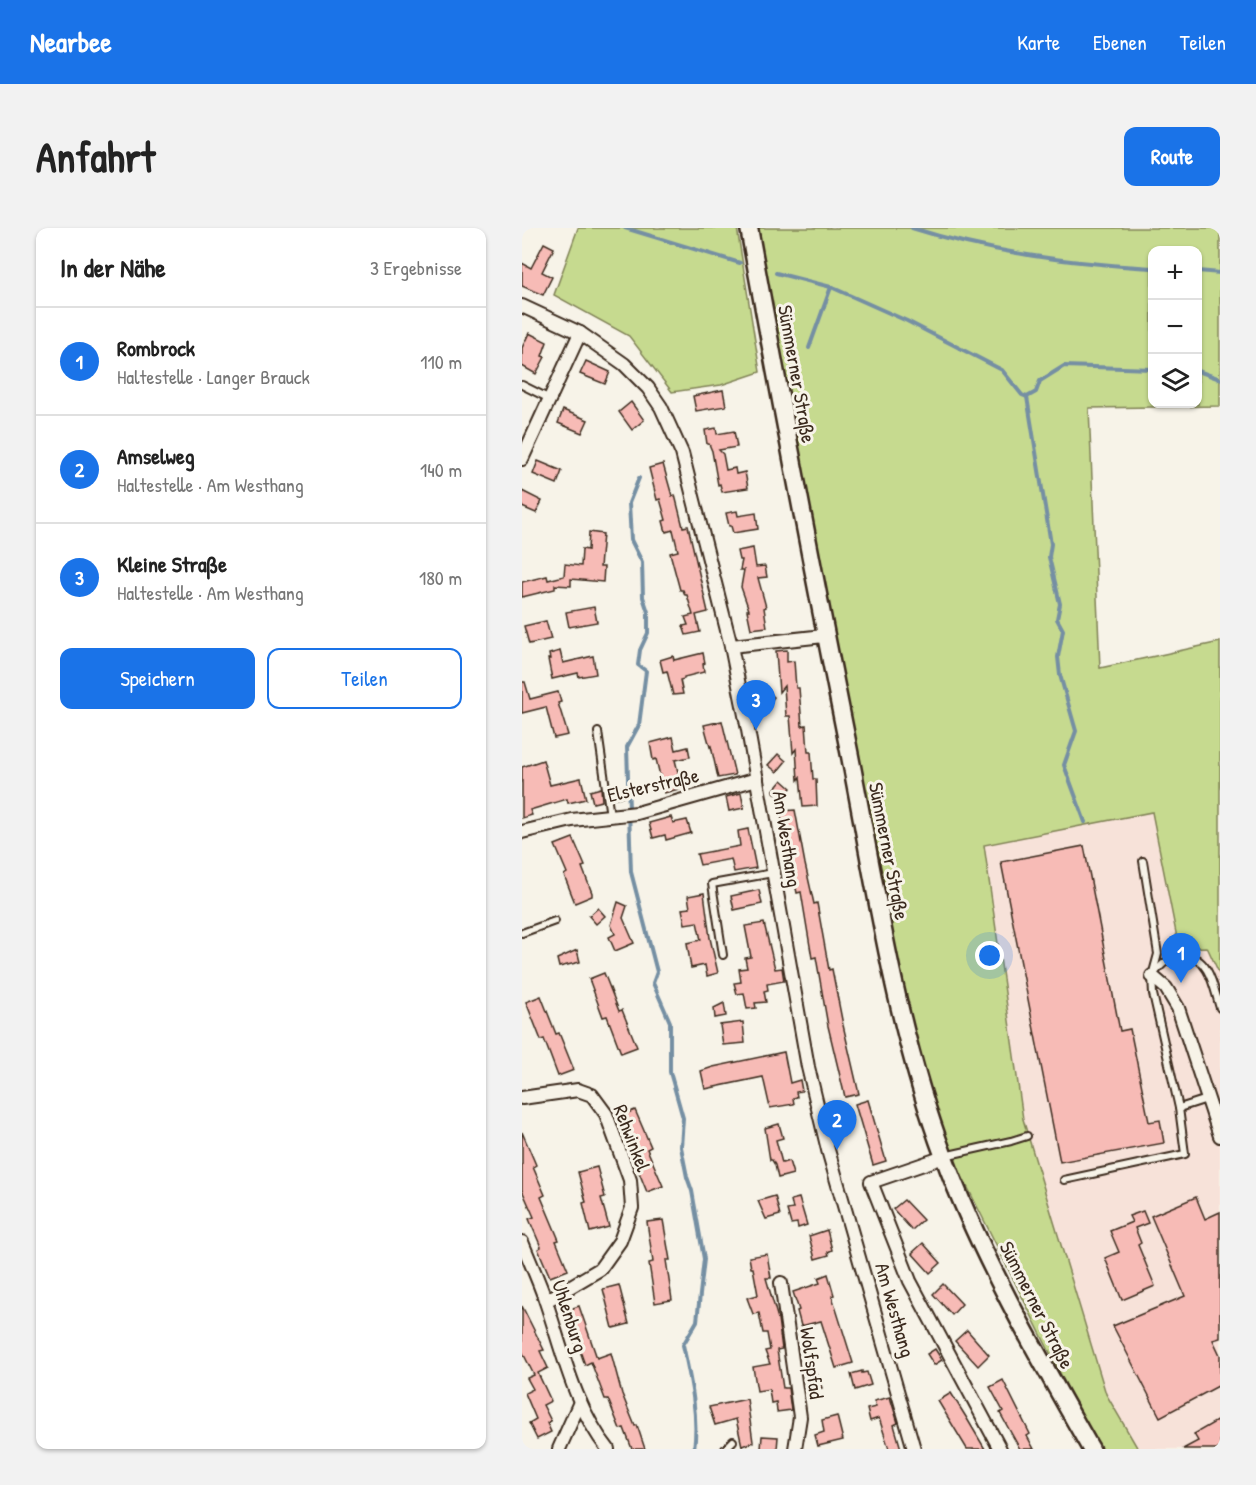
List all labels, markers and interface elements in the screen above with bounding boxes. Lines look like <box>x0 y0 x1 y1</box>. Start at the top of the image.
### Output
text: Nearbee <box>30 23 112 61</box>
text: Karte <box>1017 28 1060 57</box>
text: Ebenen <box>1093 28 1147 57</box>
text: Teilen <box>1180 28 1226 57</box>
button: Route <box>1124 127 1220 186</box>
text: Anfahrt <box>36 128 155 185</box>
map controls <box>1148 246 1202 408</box>
button: + <box>1148 246 1202 300</box>
text: In der Nähe <box>60 250 166 285</box>
text: 3 Ergebnisse <box>370 254 462 281</box>
button: − <box>1148 300 1202 354</box>
street label: Sümmerner Straße <box>772 303 823 445</box>
text: Rombrock <box>117 333 195 363</box>
text: 1 <box>76 348 83 375</box>
text: 110 m <box>420 348 462 375</box>
button: layers <box>1148 354 1202 408</box>
text: Haltestelle · Langer Brauck <box>117 363 310 390</box>
text: Amselweg <box>117 441 195 471</box>
text: 2 <box>75 456 84 483</box>
text: 140 m <box>420 456 462 483</box>
text: Haltestelle · Am Westhang <box>117 471 304 498</box>
text: Kleine Straße <box>117 549 227 579</box>
text: 3 <box>75 564 84 591</box>
text: 180 m <box>419 564 462 591</box>
text: Haltestelle · Am Westhang <box>117 579 304 606</box>
button: Speichern <box>60 648 255 709</box>
button: Teilen <box>267 648 462 709</box>
pin: 3 <box>736 680 776 730</box>
street label: Elsterstraße <box>605 761 701 808</box>
street label: Sümmerner Straße <box>863 780 916 922</box>
street label: Am Westhang <box>767 789 808 889</box>
pin: 1 <box>1162 934 1200 983</box>
your location <box>975 941 1004 970</box>
street label: Rehwinkel <box>607 1100 658 1176</box>
pin: 2 <box>818 1100 856 1150</box>
street label: Sümmerner Straße <box>994 1237 1081 1373</box>
street label: Am Westhang <box>869 1260 922 1360</box>
street label: Uhlenburg <box>546 1276 595 1356</box>
street label: Wolfspfad <box>794 1325 831 1401</box>

